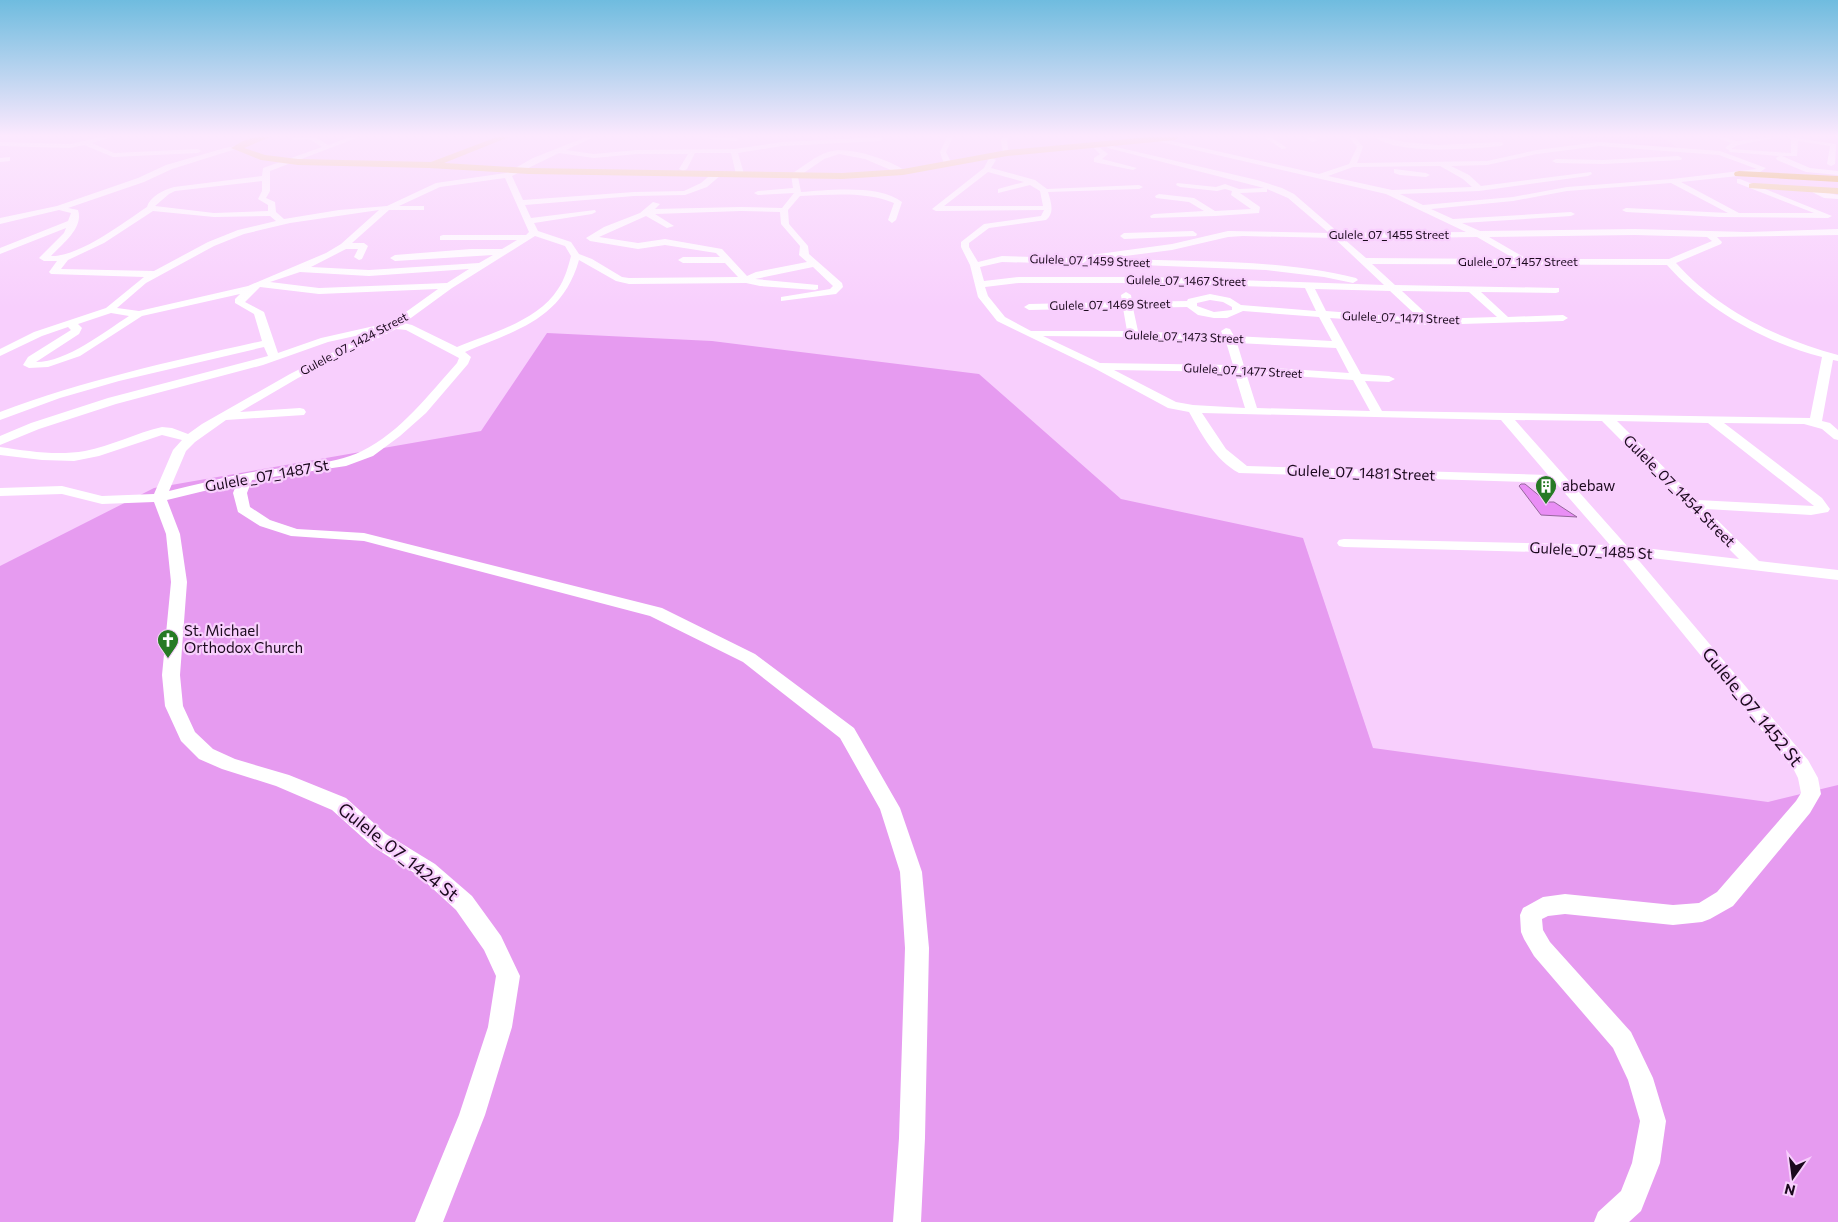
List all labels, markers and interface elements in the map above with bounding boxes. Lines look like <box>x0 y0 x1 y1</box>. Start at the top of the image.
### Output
street label: Gulele_07_1455 Street <box>1329 227 1449 241</box>
street label: Gulele_07_1459 Street <box>1029 251 1151 269</box>
street label: Gulele_07_1457 Street <box>1458 254 1578 268</box>
street label: Gulele_07_1467 Street <box>1126 272 1246 288</box>
street label: Gulele_07_1469 Street <box>1049 296 1171 312</box>
street label: Gulele_07_1471 Street <box>1342 308 1460 326</box>
street label: Gulele_07_1424 Street <box>297 309 410 377</box>
street label: Gulele_07_1473 Street <box>1124 327 1244 345</box>
street label: Gulele_07_1477 Street <box>1183 360 1303 380</box>
street label: Gulele_07_1454 Street <box>1620 431 1739 550</box>
street label: Gulele _07_1487 St <box>203 455 330 495</box>
street label: Gulele_07_1481 Street <box>1286 460 1436 484</box>
building icon: abebaw <box>1534 474 1558 505</box>
place label: abebaw <box>1562 476 1615 494</box>
street label: Gulele_07_1485 St <box>1529 538 1653 562</box>
place label: St. Michael Orthodox Church <box>184 621 303 656</box>
church icon: St. Michael Orthodox Church <box>156 628 180 659</box>
street label: Gulele_07_1452 St <box>1698 642 1808 770</box>
street label: Gulele_07_1424 St <box>334 797 463 905</box>
north arrow <box>1768 1152 1818 1202</box>
text: N <box>1783 1181 1797 1200</box>

